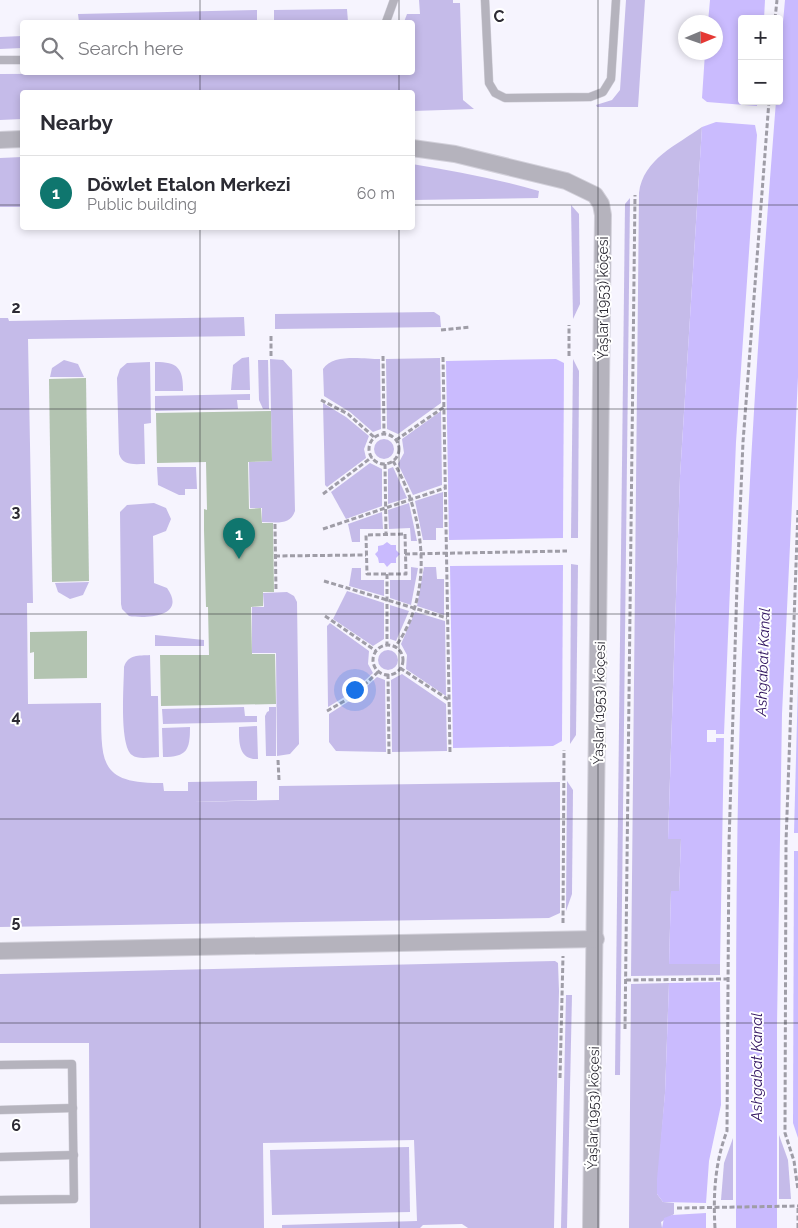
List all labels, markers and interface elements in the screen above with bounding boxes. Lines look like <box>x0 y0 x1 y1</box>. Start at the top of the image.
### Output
text: C <box>494 7 505 26</box>
north arrow <box>678 15 723 60</box>
map controls <box>738 15 783 105</box>
button: + <box>738 15 783 60</box>
search box <box>20 20 415 75</box>
icon: search <box>38 34 66 62</box>
text: Search here <box>78 37 184 59</box>
button: − <box>738 60 783 105</box>
text: Nearby <box>40 110 113 135</box>
text: Döwlet Etalon Merkezi <box>87 173 291 195</box>
text: 1 <box>52 184 60 203</box>
text: 60 m <box>357 184 395 203</box>
text: Public building <box>87 195 197 214</box>
street label: Ýaşlar (1953) köçesi <box>594 236 611 360</box>
text: 2 <box>11 298 21 317</box>
text: 3 <box>12 502 21 521</box>
pin: 1 <box>223 518 255 559</box>
water label: Ashgabat Kanal <box>752 608 774 717</box>
street label: Ýaşlar (1953) köçesi <box>589 641 608 765</box>
your location <box>342 677 368 703</box>
text: 4 <box>11 707 21 726</box>
text: 5 <box>12 912 21 931</box>
water label: Ashgabat Kanal <box>748 1013 766 1122</box>
street label: Ýaşlar (1953) köçesi <box>583 1046 602 1170</box>
text: 6 <box>11 1116 21 1135</box>

